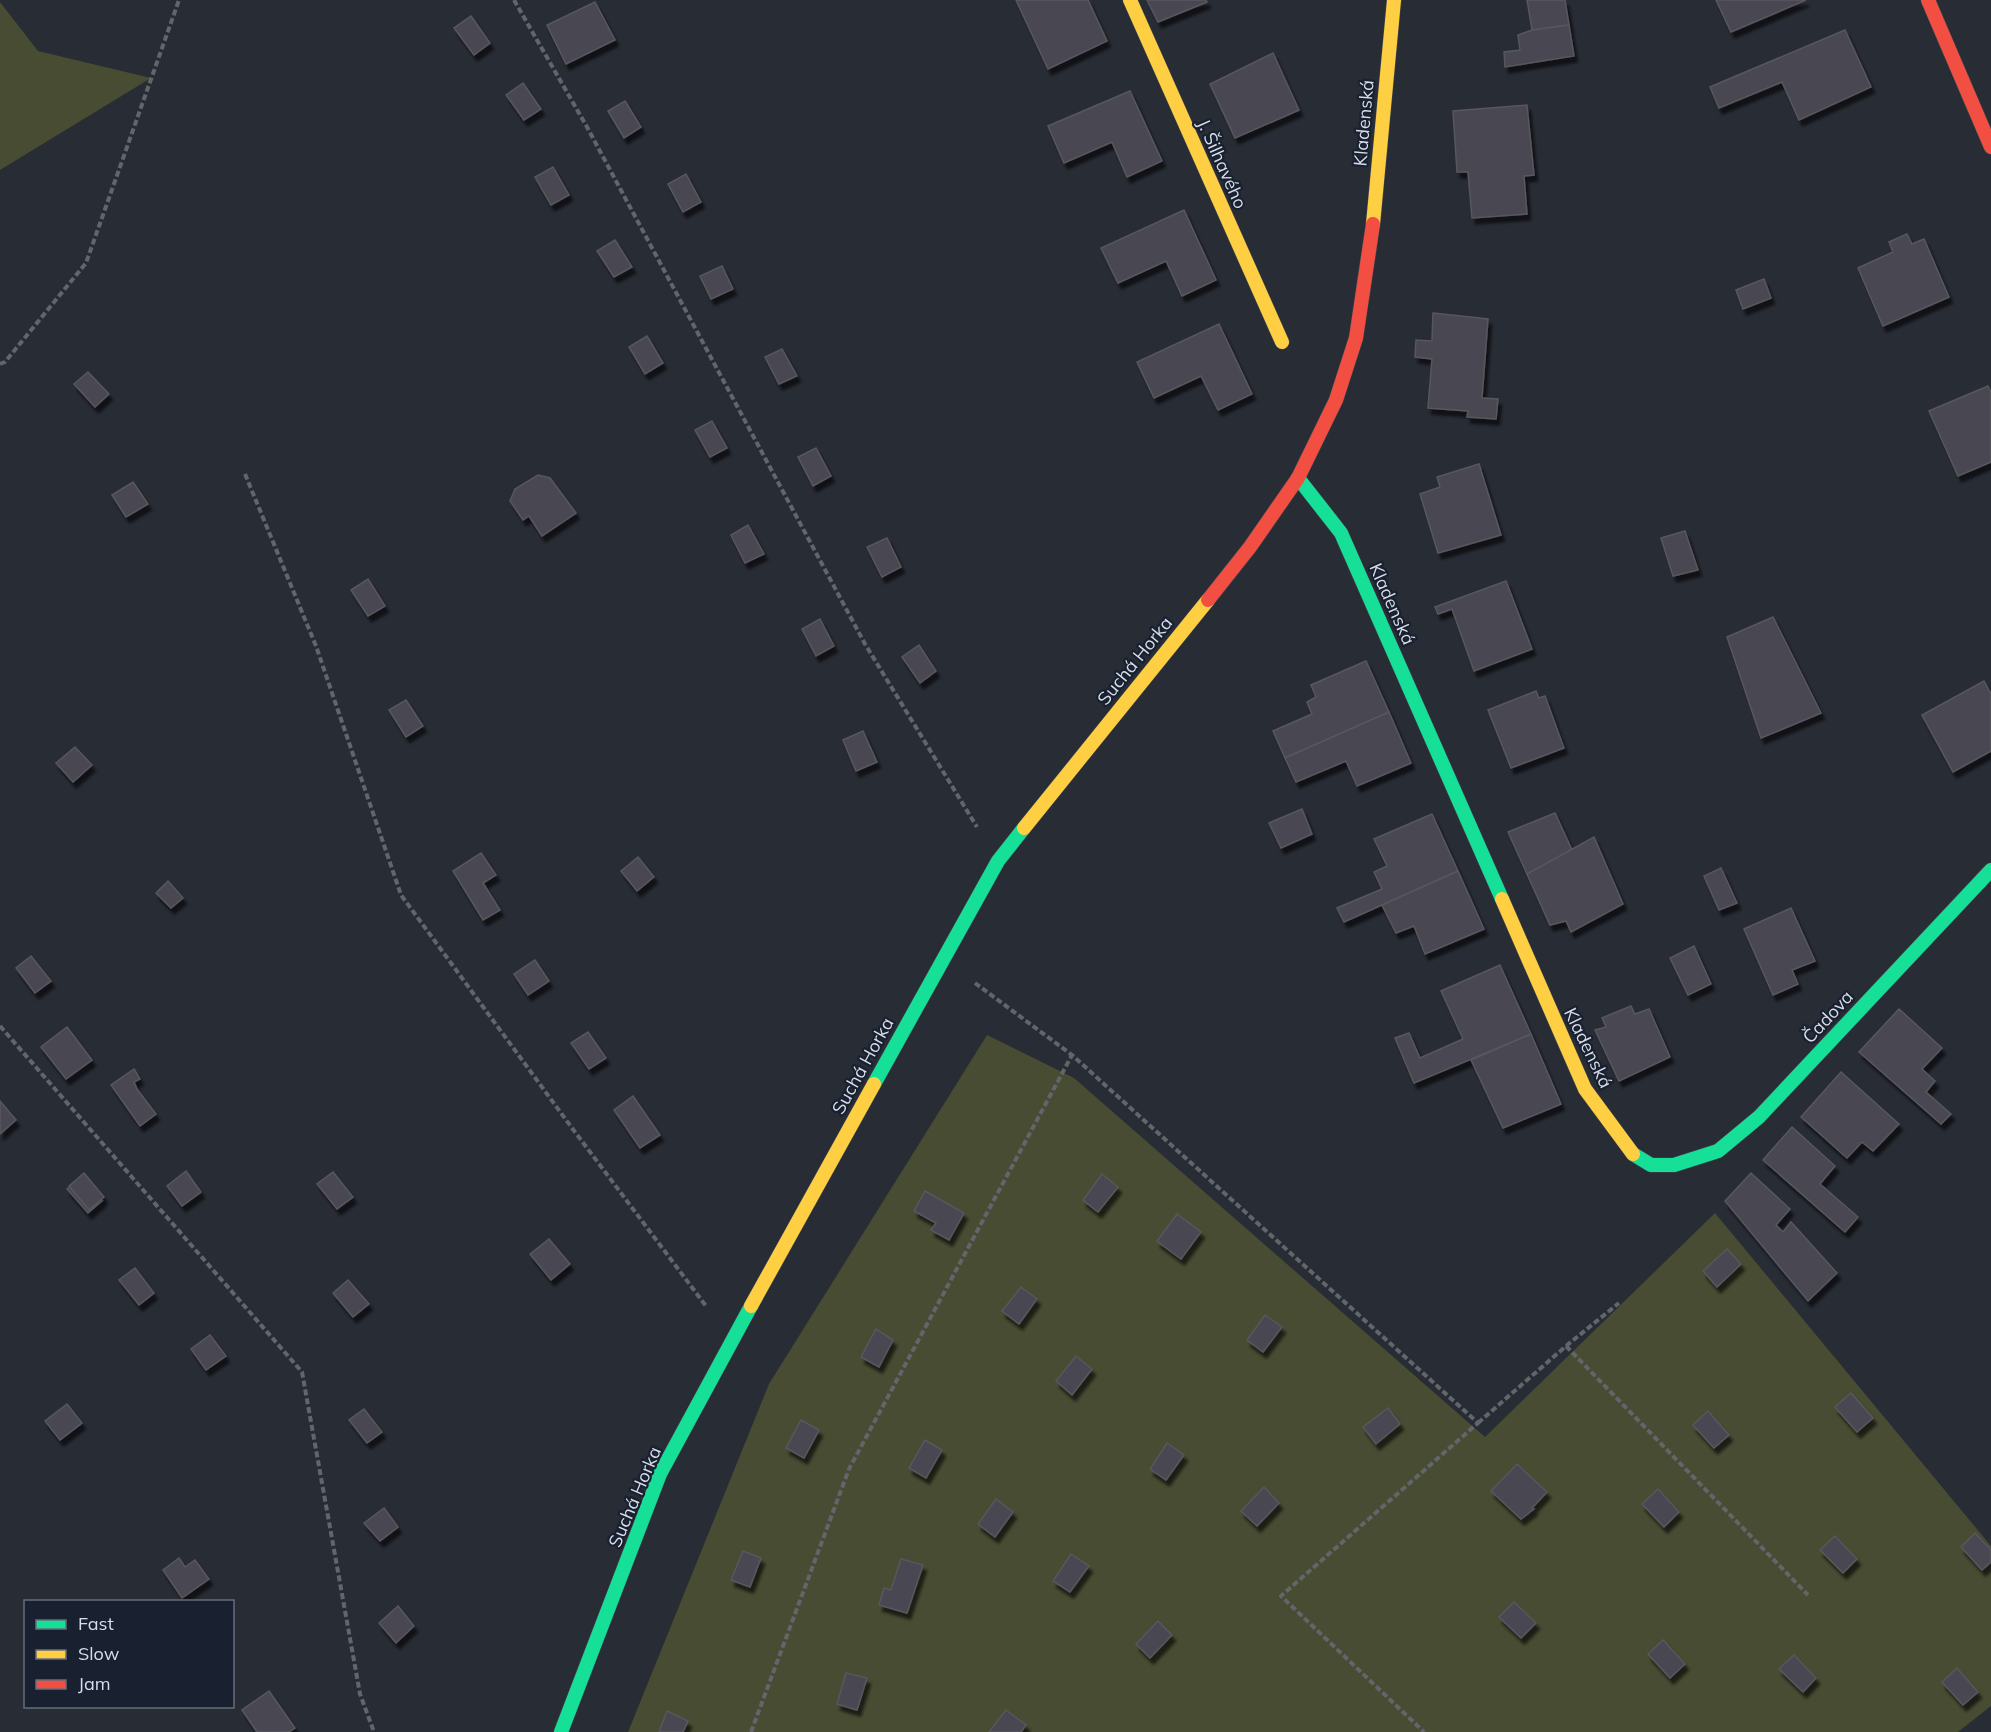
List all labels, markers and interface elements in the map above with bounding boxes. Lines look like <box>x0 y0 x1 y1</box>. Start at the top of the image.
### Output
street label: Kladenská <box>1348 79 1379 167</box>
street label: J. Šilhavého <box>1193 115 1252 212</box>
street label: Kladenská <box>1364 560 1421 648</box>
street label: Suchá Horka <box>1092 612 1177 710</box>
street label: Čadova <box>1797 985 1858 1048</box>
street label: Kladenská <box>1559 1004 1618 1092</box>
street label: Suchá Horka <box>827 1013 899 1118</box>
street label: Suchá Horka <box>603 1443 666 1551</box>
legend <box>24 1600 234 1708</box>
text: Fast <box>78 1612 114 1635</box>
text: Slow <box>78 1642 120 1665</box>
text: Jam <box>78 1672 111 1695</box>

